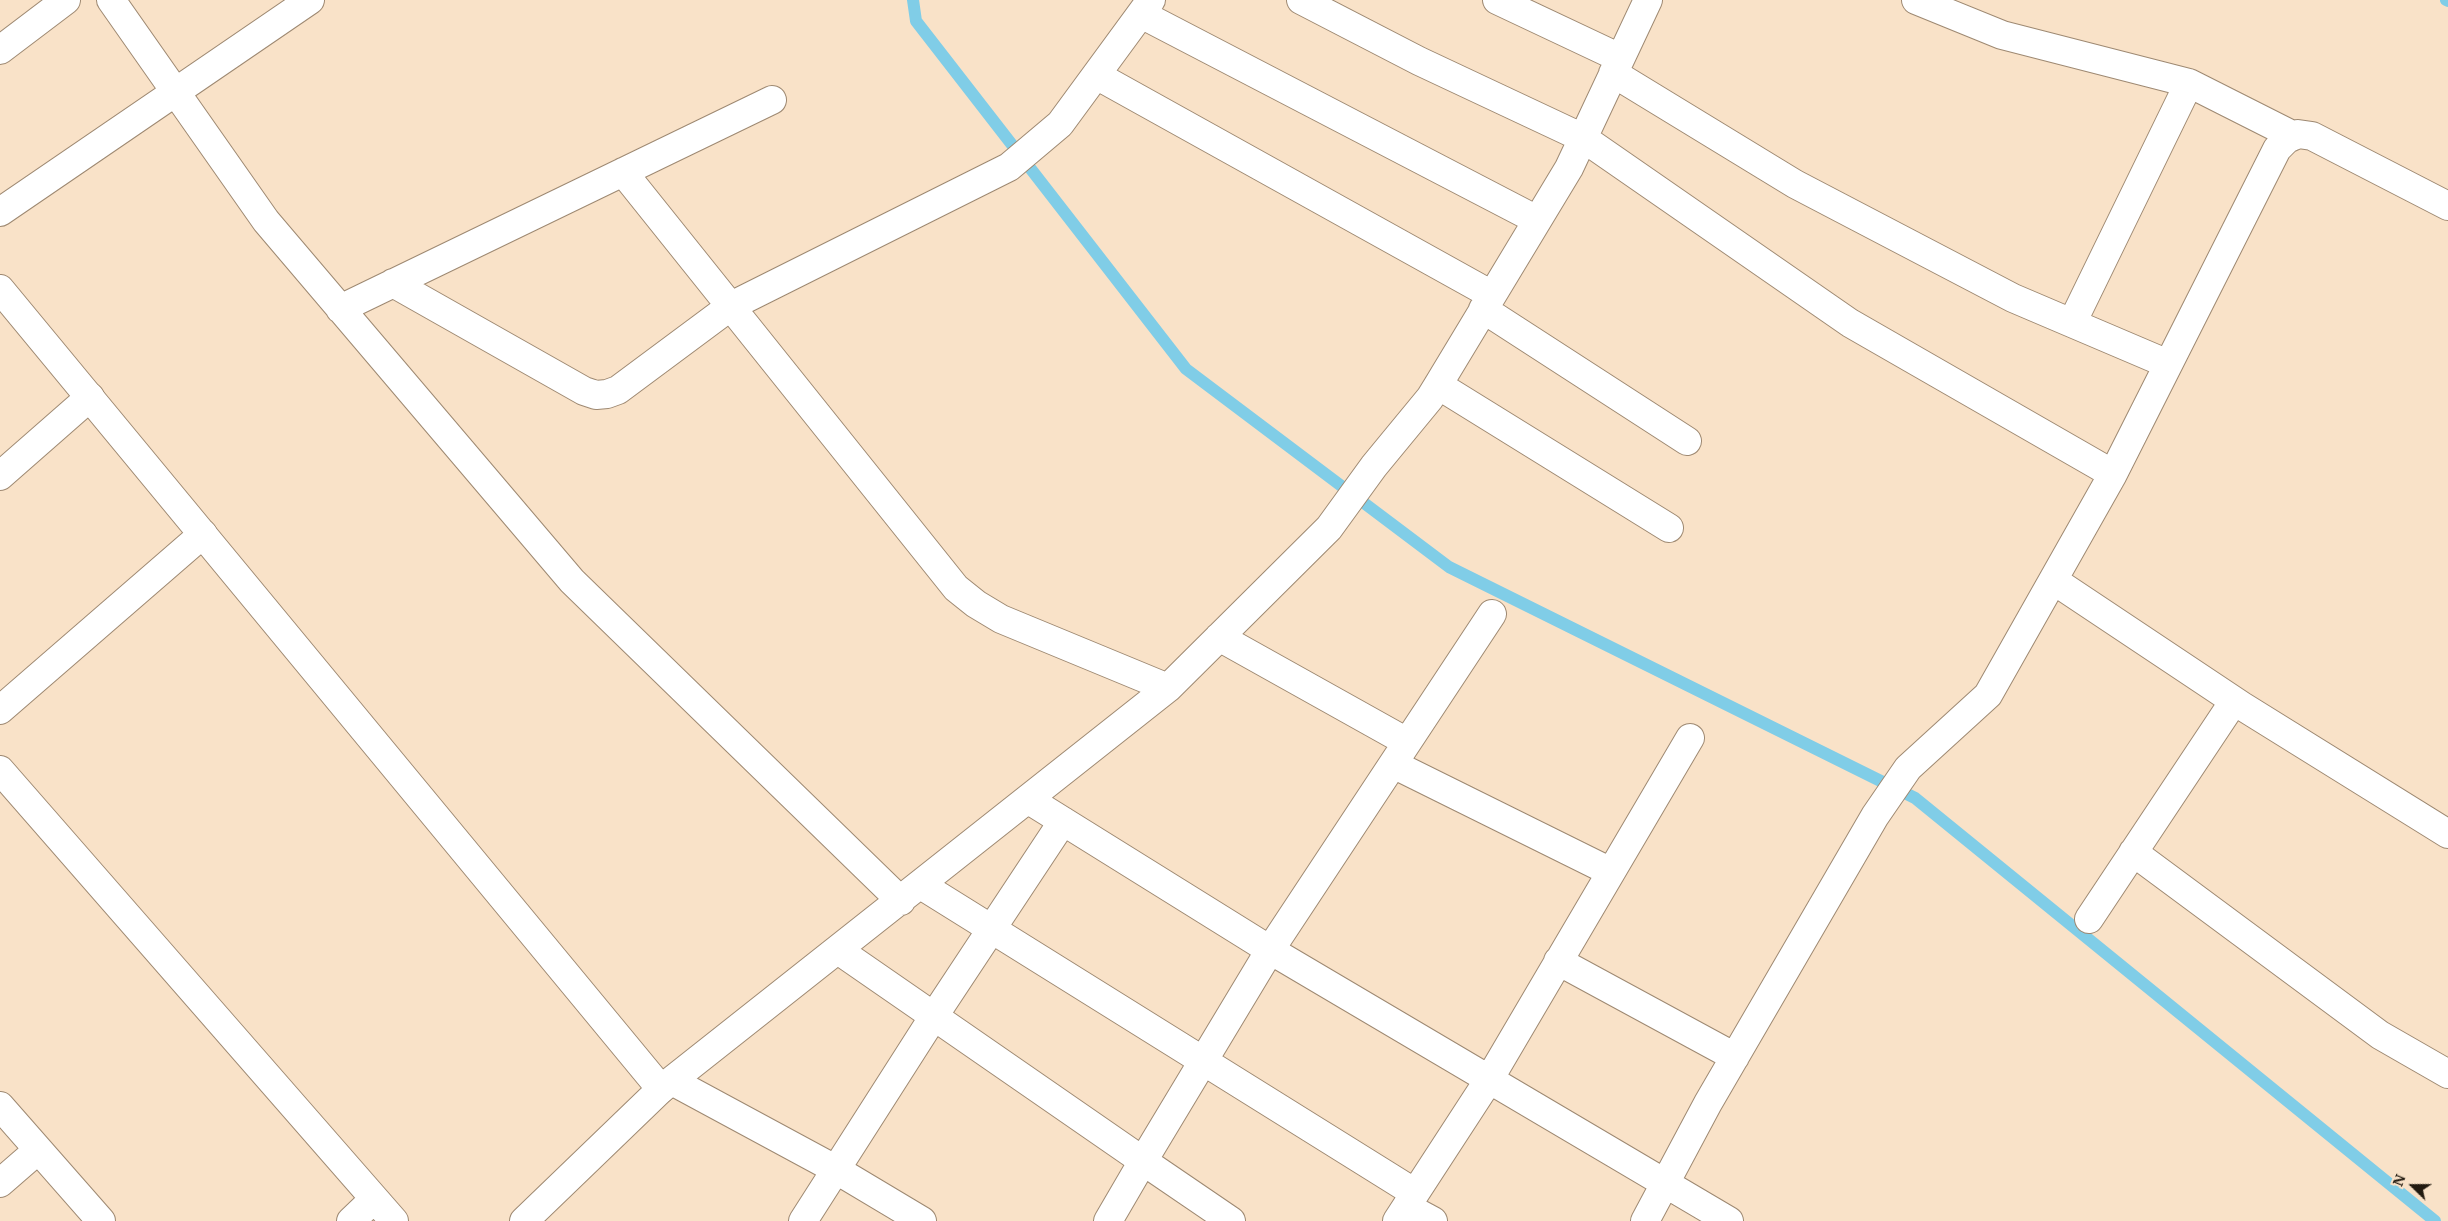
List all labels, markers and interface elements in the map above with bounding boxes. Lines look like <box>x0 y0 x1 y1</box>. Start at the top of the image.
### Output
north arrow <box>2388 1161 2438 1211</box>
text: N <box>2389 1172 2410 1189</box>

